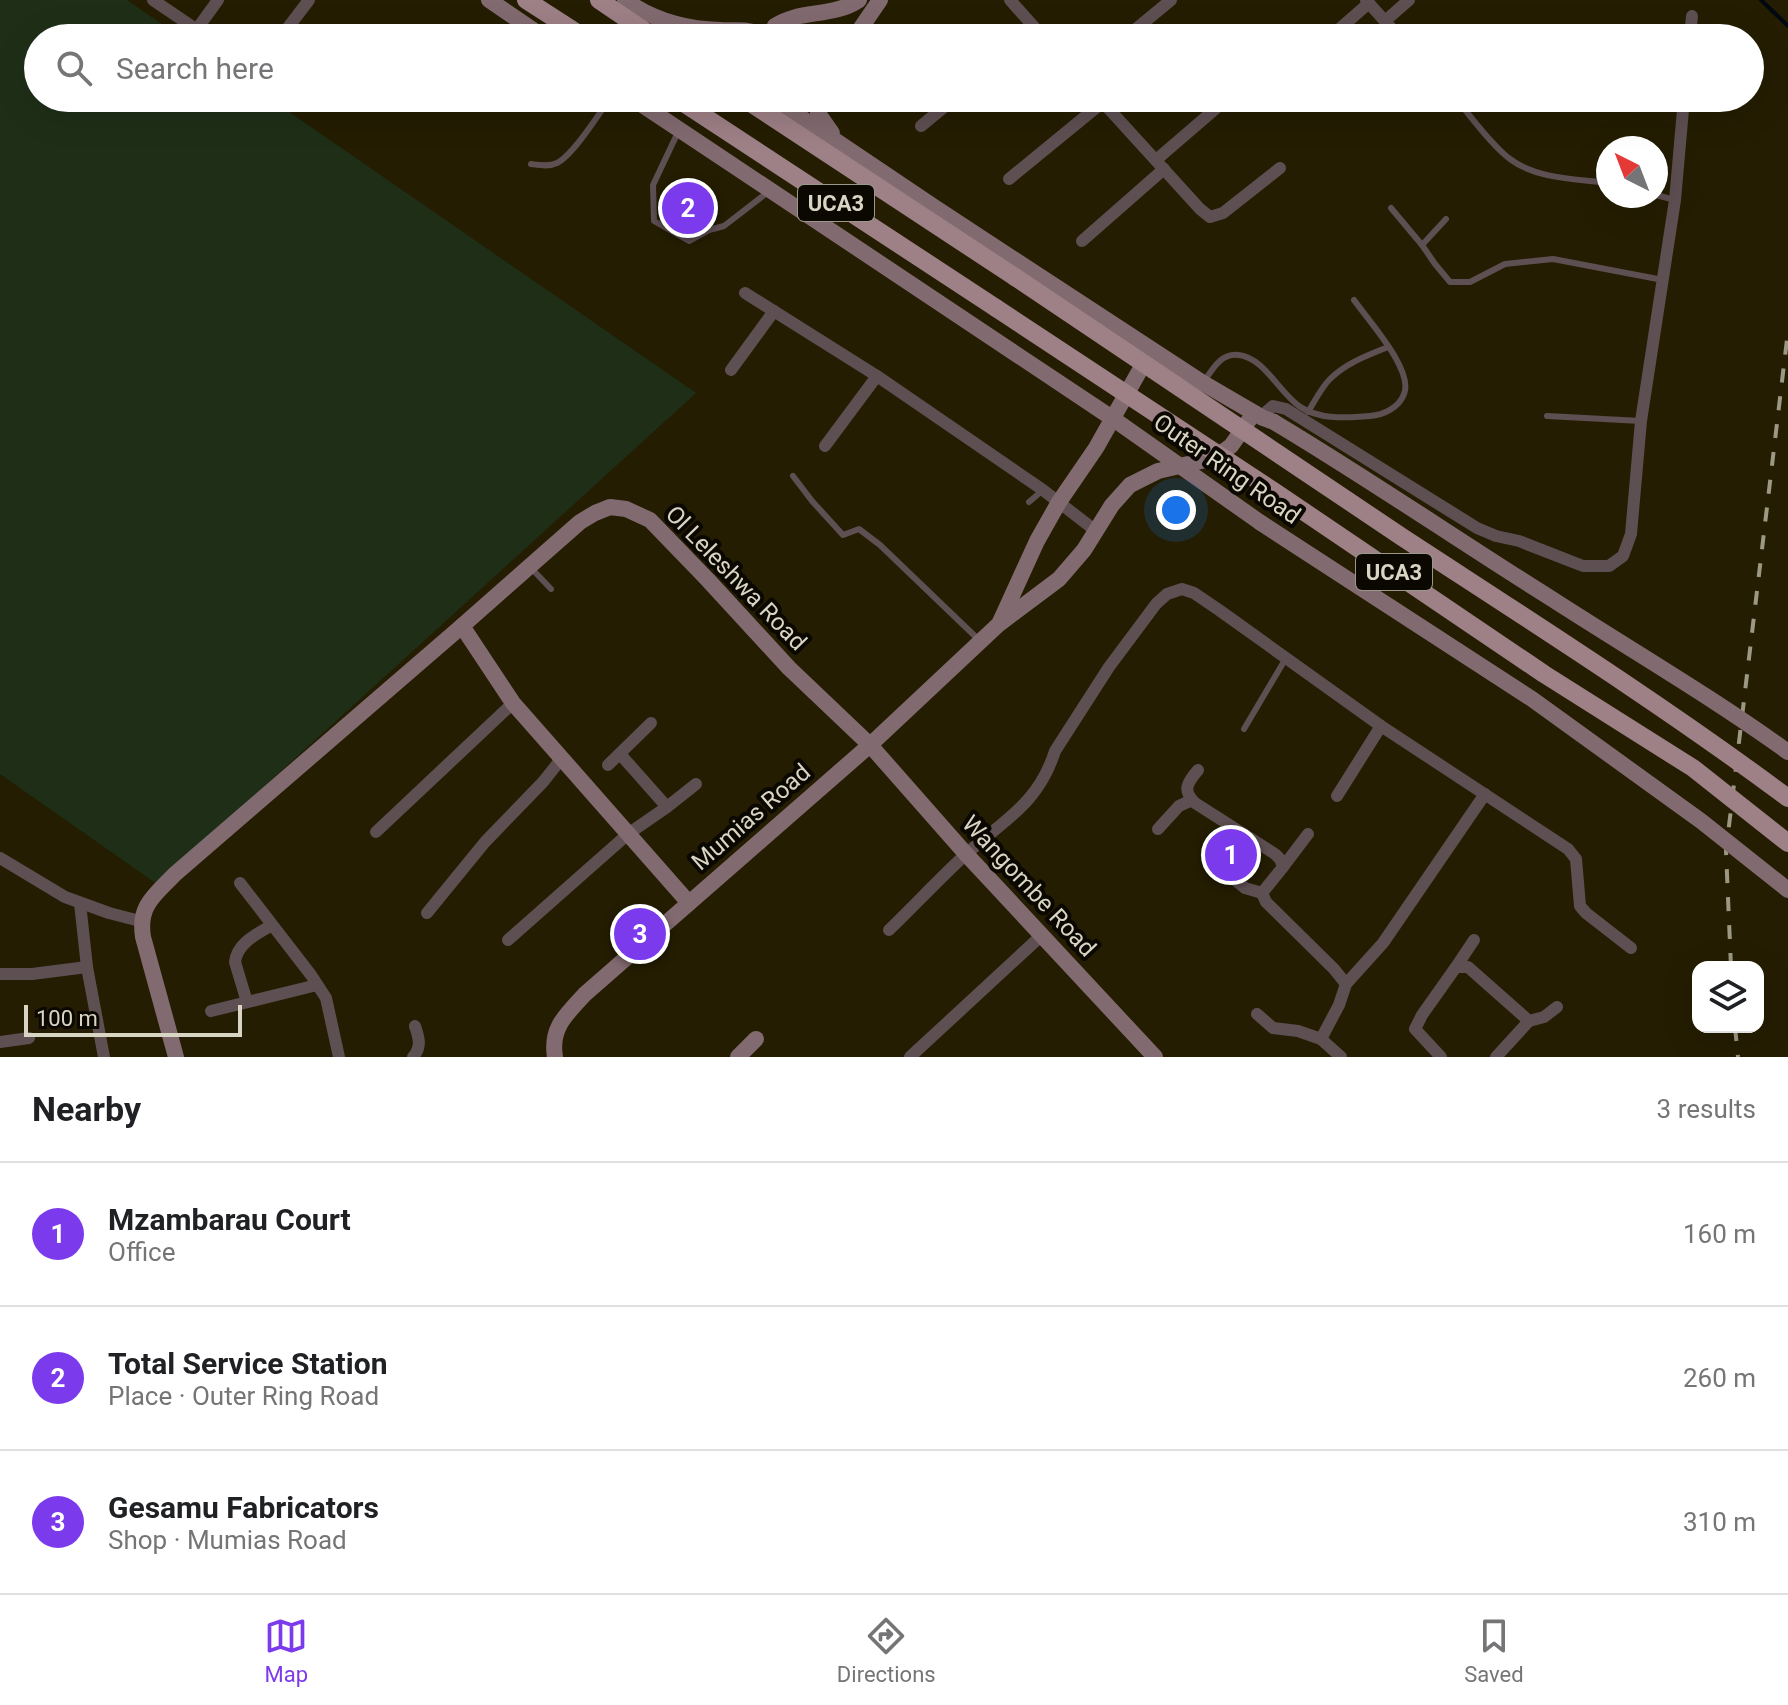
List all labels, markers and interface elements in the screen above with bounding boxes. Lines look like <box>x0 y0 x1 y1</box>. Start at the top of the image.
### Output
search box <box>24 24 1764 112</box>
icon: search <box>52 46 96 90</box>
text: Search here <box>116 51 274 86</box>
north arrow <box>1596 136 1668 208</box>
pin: 2 <box>662 178 714 238</box>
road number: UCA3 <box>798 185 874 221</box>
street label: Outer Ring Road <box>1148 408 1306 530</box>
your location <box>1156 490 1196 530</box>
street label: Ol Leleshwa Road <box>660 500 812 656</box>
road number: UCA3 <box>1356 554 1432 590</box>
street label: Mumias Road <box>686 758 816 876</box>
street label: Wangombe Road <box>956 810 1102 962</box>
pin: 1 <box>1205 825 1257 885</box>
pin: 3 <box>614 904 666 964</box>
map controls <box>1692 961 1764 1033</box>
button: layers <box>1692 961 1764 1033</box>
scale bar <box>24 1001 242 1037</box>
text: 100 m <box>36 1006 98 1031</box>
text: Nearby <box>32 1089 141 1129</box>
text: 3 results <box>1657 1094 1756 1124</box>
text: Mzambarau Court <box>108 1202 351 1237</box>
text: 1 <box>51 1219 65 1249</box>
text: 160 m <box>1683 1219 1756 1249</box>
text: Office <box>108 1237 175 1267</box>
text: Total Service Station <box>108 1346 387 1381</box>
text: 2 <box>51 1363 65 1393</box>
text: 260 m <box>1683 1363 1756 1393</box>
text: Place · Outer Ring Road <box>108 1381 379 1411</box>
text: Gesamu Fabricators <box>108 1490 379 1525</box>
text: 3 <box>51 1507 65 1537</box>
text: 310 m <box>1683 1507 1756 1537</box>
text: Shop · Mumias Road <box>108 1525 347 1555</box>
tab: Map <box>264 1614 308 1687</box>
tab: Directions <box>837 1614 936 1687</box>
tab: Saved <box>1464 1614 1524 1687</box>

